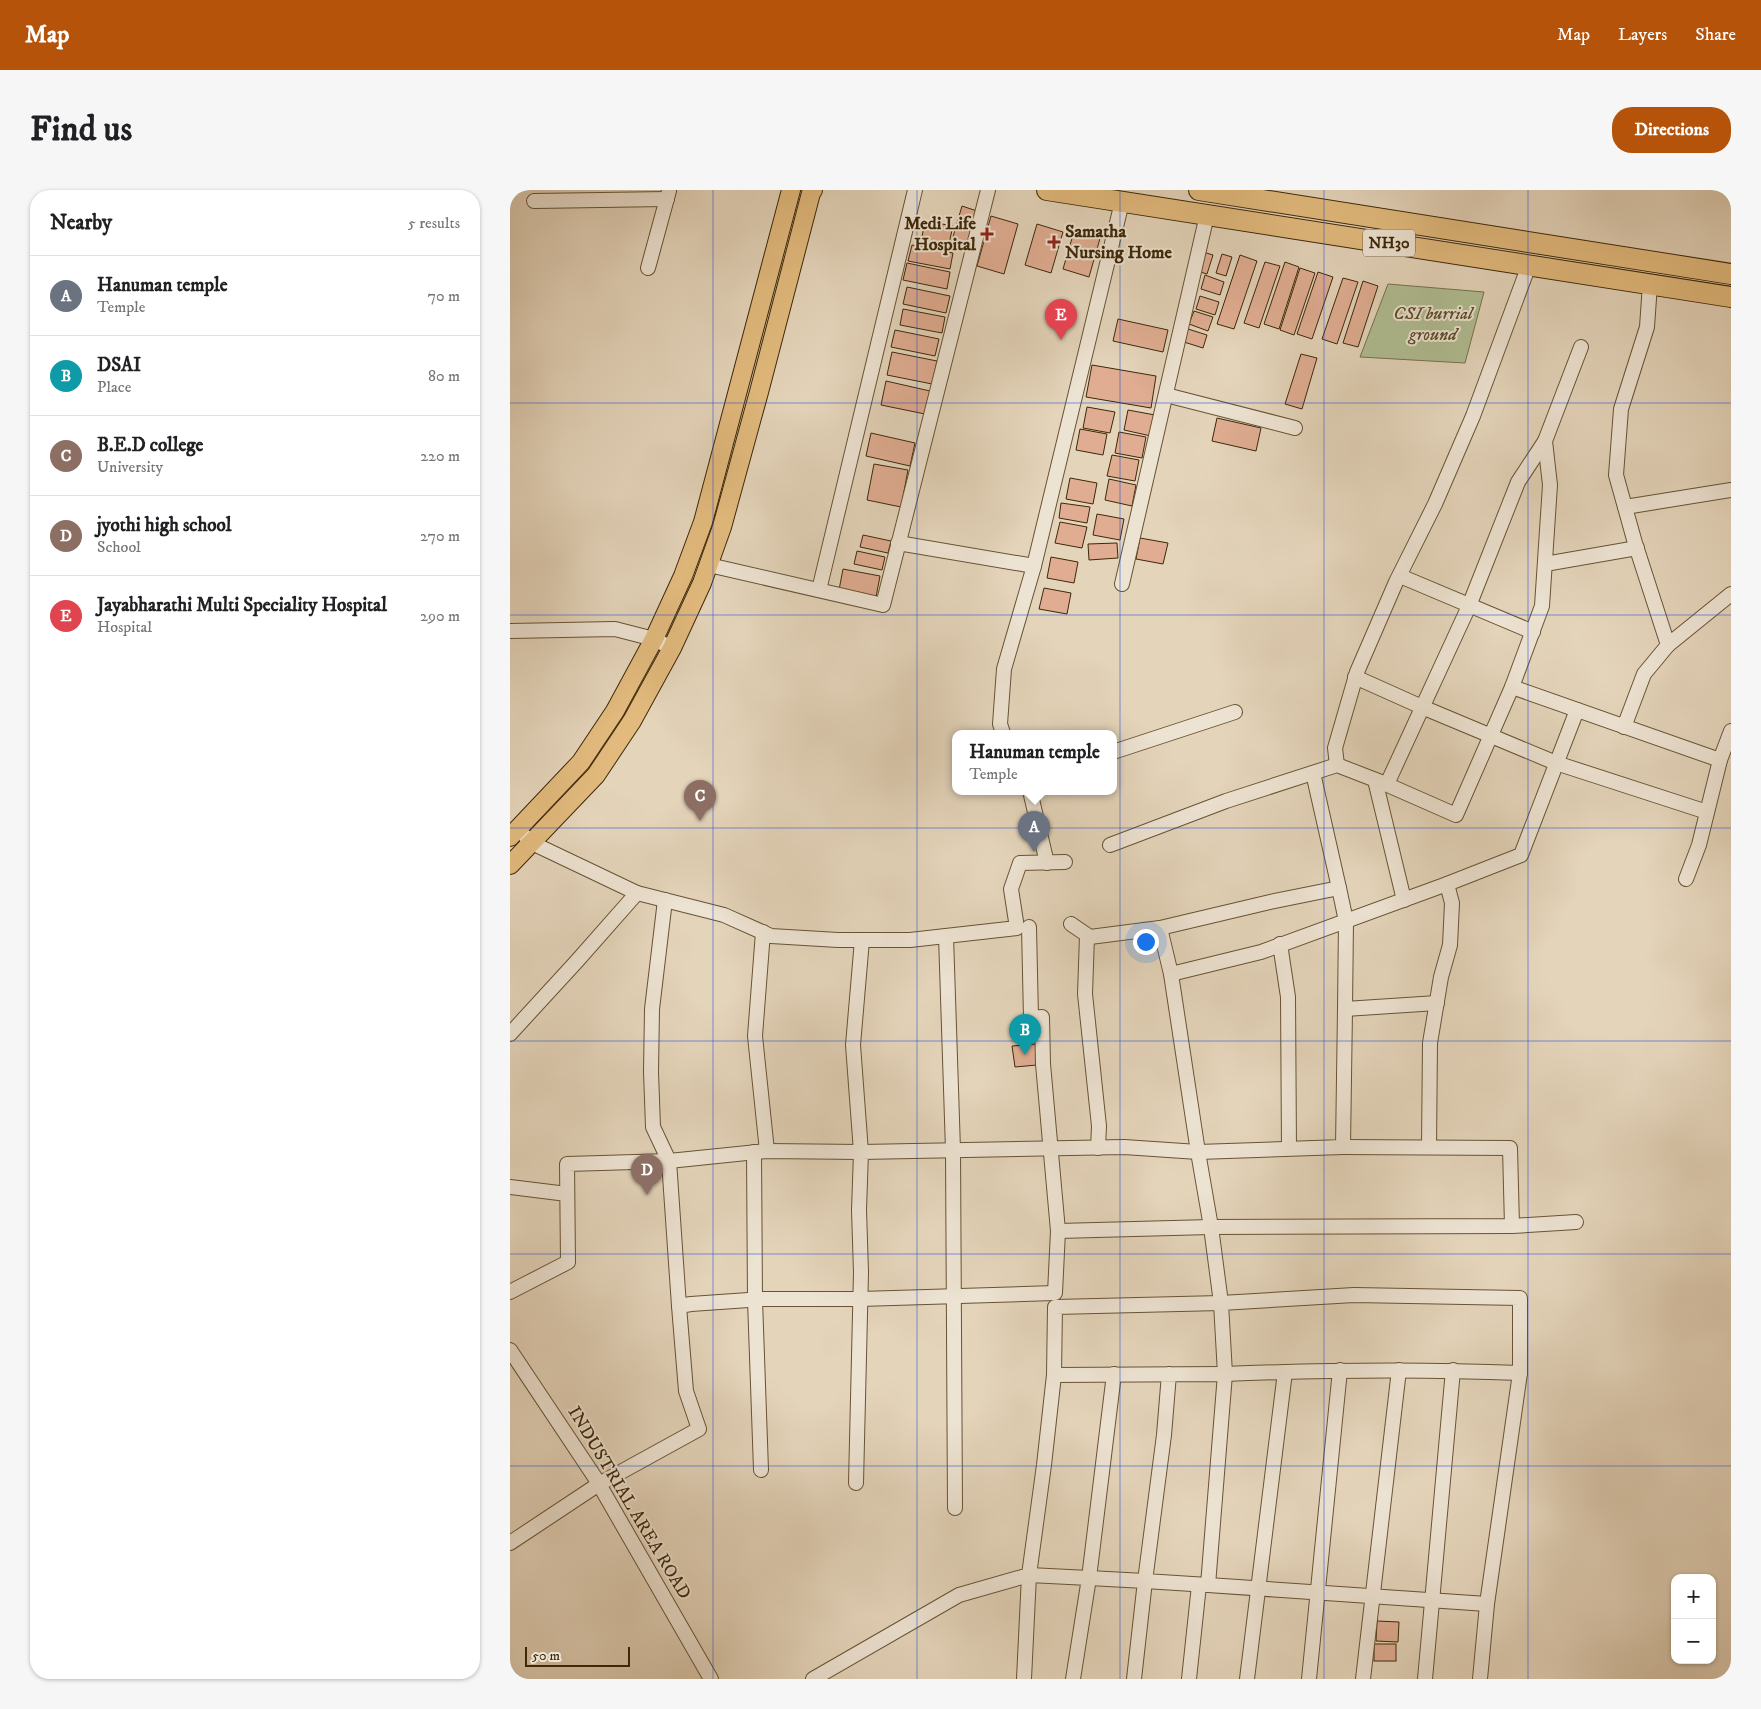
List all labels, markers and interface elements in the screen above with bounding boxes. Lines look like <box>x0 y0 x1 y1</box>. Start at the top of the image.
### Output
text: Map <box>25 20 69 50</box>
text: Map <box>1557 24 1590 46</box>
text: Layers <box>1618 24 1667 46</box>
text: Share <box>1695 24 1736 46</box>
button: Directions <box>1612 107 1731 153</box>
text: Find us <box>30 108 132 152</box>
text: Nearby <box>50 210 112 236</box>
text: 5 results <box>408 213 460 233</box>
place label: Medi Life Hospital <box>904 213 977 256</box>
place label: Samatha Nursing Home <box>1065 221 1173 264</box>
marker: Medi Life Hospital <box>980 227 994 241</box>
road number: NH30 <box>1363 230 1415 256</box>
marker: Samatha Nursing Home <box>1047 235 1061 249</box>
text: Hanuman temple <box>97 274 228 297</box>
text: A <box>61 286 71 306</box>
text: 70 m <box>428 286 460 306</box>
text: Temple <box>97 297 145 317</box>
pin: E <box>1045 299 1077 340</box>
park label: CSI burrial ground <box>1393 303 1475 346</box>
text: DSAI <box>97 354 141 377</box>
text: B <box>61 366 71 386</box>
text: 80 m <box>428 366 460 386</box>
text: Place <box>97 377 131 397</box>
text: B.E.D college <box>97 434 203 457</box>
text: C <box>61 446 71 466</box>
text: 220 m <box>420 446 460 466</box>
text: University <box>97 457 163 477</box>
text: jyothi high school <box>97 514 231 537</box>
text: D <box>60 526 72 546</box>
text: 270 m <box>420 526 460 546</box>
text: School <box>97 537 141 557</box>
text: Jayabharathi Multi Speciality Hospital <box>97 594 387 617</box>
text: E <box>60 606 72 626</box>
text: 290 m <box>420 606 460 626</box>
text: Hospital <box>97 617 152 637</box>
popup <box>952 730 1117 795</box>
text: Hanuman temple <box>969 741 1100 764</box>
text: Temple <box>969 764 1018 784</box>
pin: C <box>684 780 716 821</box>
pin: A <box>1018 811 1050 852</box>
your location <box>1133 929 1159 955</box>
pin: B <box>1009 1014 1041 1055</box>
pin: D <box>631 1154 663 1195</box>
street label: INDUSTRIAL AREA ROAD <box>563 1403 695 1603</box>
map controls <box>1671 1574 1716 1664</box>
button: + <box>1671 1574 1716 1619</box>
button: − <box>1671 1619 1716 1664</box>
scale bar <box>525 1644 630 1667</box>
text: 50 m <box>532 1647 560 1665</box>

